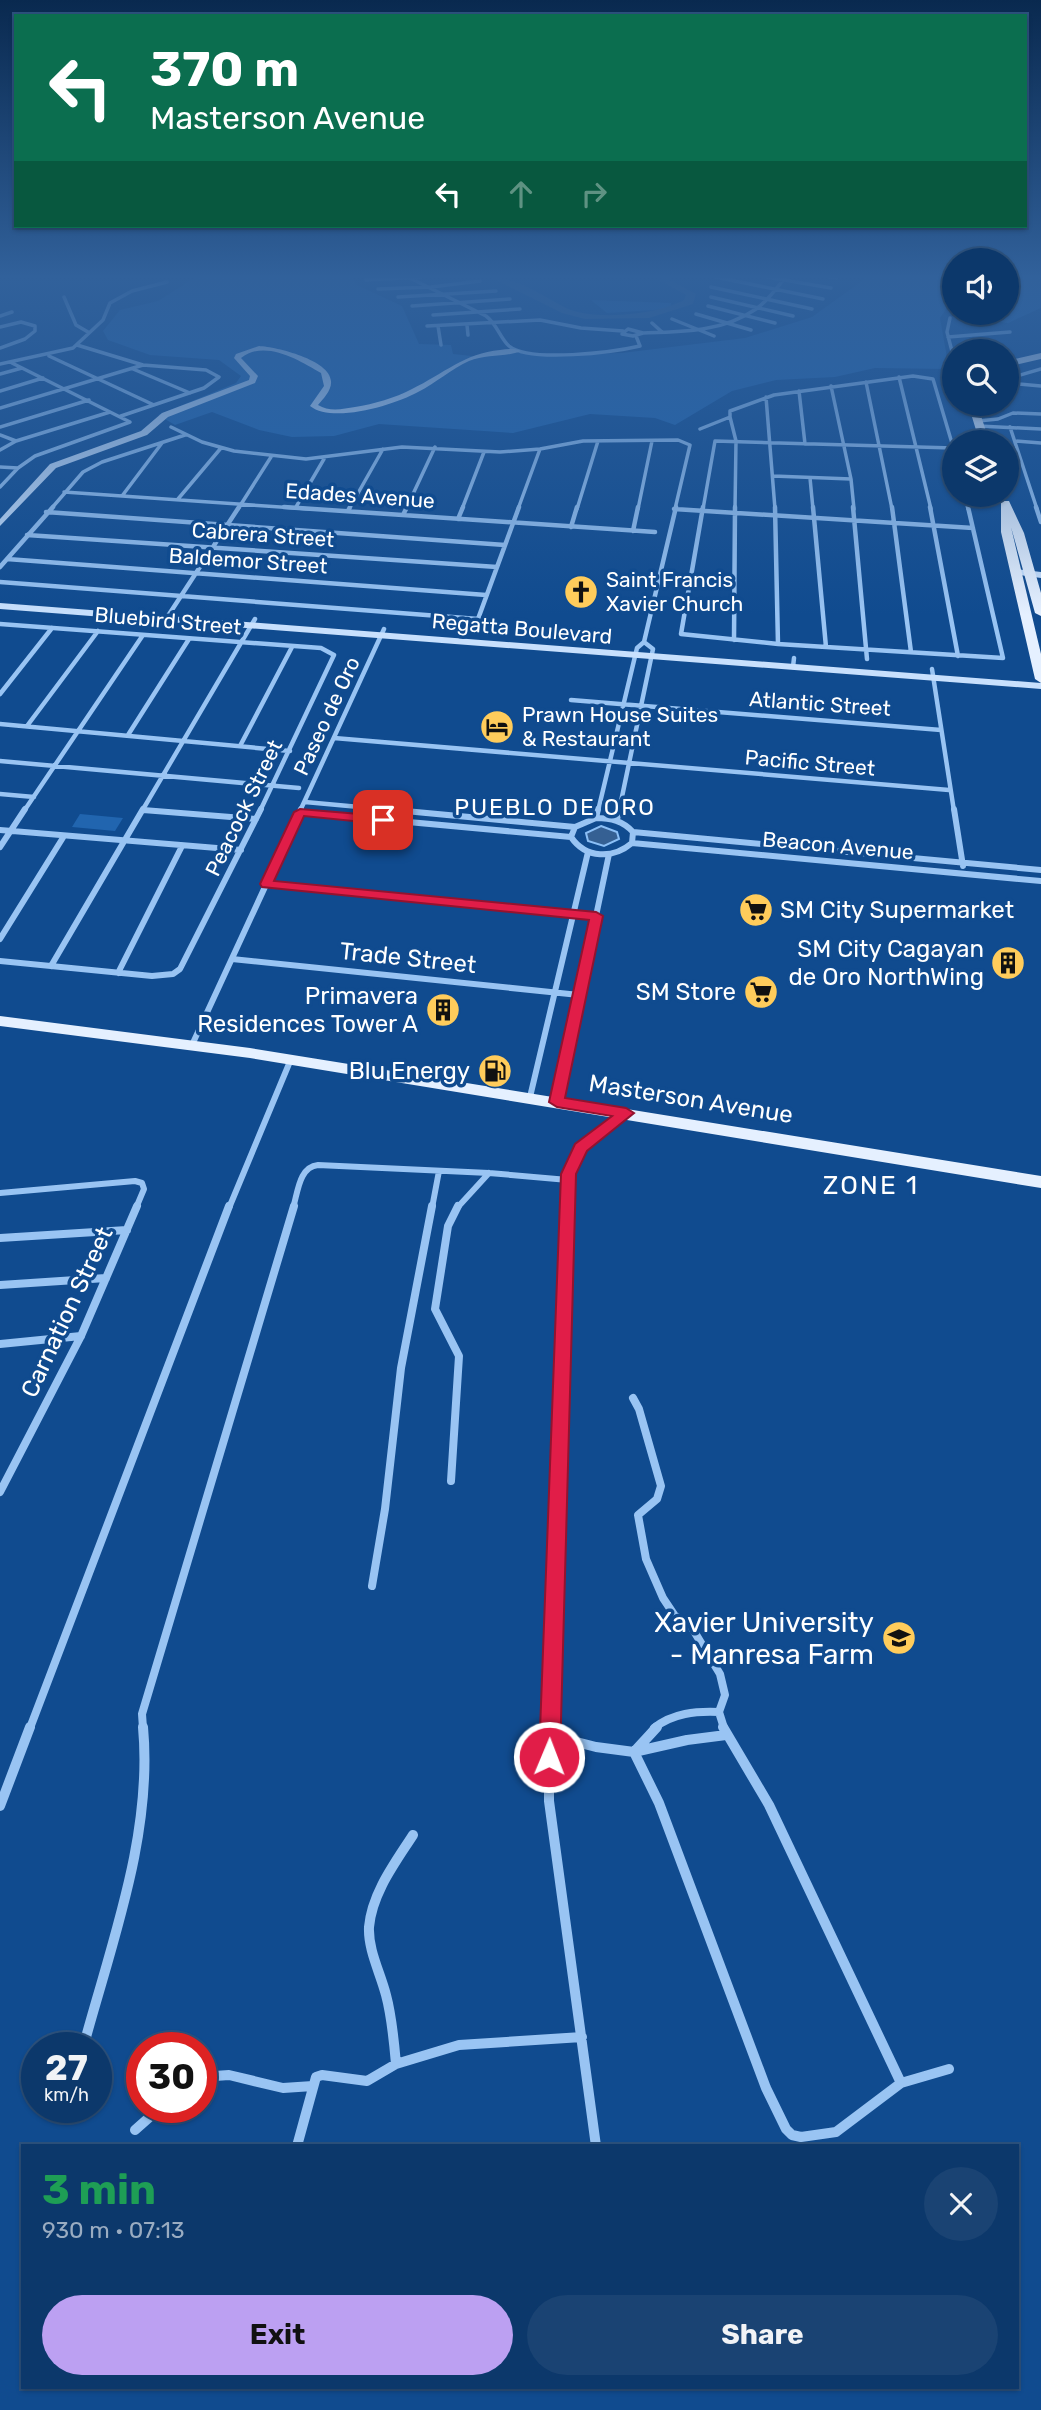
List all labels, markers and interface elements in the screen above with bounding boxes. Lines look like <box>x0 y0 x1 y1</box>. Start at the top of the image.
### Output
text: 370 m <box>150 40 299 98</box>
icon: left <box>35 42 126 133</box>
text: Masterson Avenue <box>150 99 425 137</box>
icon: left <box>429 175 467 213</box>
icon: ahead <box>502 175 540 213</box>
icon: right <box>575 175 613 213</box>
map controls <box>942 248 1019 507</box>
button: sound <box>942 248 1019 325</box>
button: search <box>942 339 1019 416</box>
button: layers <box>942 430 1019 507</box>
street label: Edades Avenue <box>284 478 436 513</box>
street label: Cabrera Street <box>191 517 335 552</box>
street label: Baldemor Street <box>168 542 328 579</box>
place label: Saint Francis Xavier Church <box>606 567 743 616</box>
church icon: Saint Francis Xavier Church <box>562 573 600 611</box>
street label: Bluebird Street <box>94 602 242 639</box>
street label: Regatta Boulevard <box>431 608 613 649</box>
street label: Paseo de Oro <box>288 653 365 779</box>
street label: Atlantic Street <box>748 686 892 721</box>
place label: Prawn House Suites & Restaurant <box>522 702 718 751</box>
hotel icon: Prawn House Suites & Restaurant <box>478 708 516 746</box>
street label: Peacock Street <box>200 736 287 880</box>
street label: Pacific Street <box>744 744 876 781</box>
pin <box>353 790 413 850</box>
district label: PUEBLO DE ORO <box>454 793 656 821</box>
icon: arrive <box>364 801 402 839</box>
street label: Beacon Avenue <box>761 826 915 865</box>
supermarket icon: SM City Supermarket <box>737 891 775 929</box>
place label: SM City Supermarket <box>780 896 1014 924</box>
place label: SM City Cagayan de Oro NorthWing <box>789 935 984 991</box>
street label: Trade Street <box>338 937 478 979</box>
building icon: SM City Cagayan de Oro NorthWing <box>989 944 1027 982</box>
supermarket icon: SM Store <box>742 973 780 1011</box>
place label: SM Store <box>636 978 736 1006</box>
place label: Primavera Residences Tower A <box>197 982 418 1038</box>
building icon: Primavera Residences Tower A <box>424 991 462 1029</box>
fuel station icon: Blu Energy <box>476 1052 514 1090</box>
place label: Blu Energy <box>349 1057 470 1085</box>
street label: Masterson Avenue <box>587 1069 795 1129</box>
district label: ZONE 1 <box>823 1170 919 1201</box>
street label: Carnation Street <box>15 1222 119 1402</box>
place label: Xavier University - Manresa Farm <box>654 1606 874 1671</box>
school or university icon: Xavier University - Manresa Farm <box>880 1619 918 1657</box>
position arrow <box>512 1720 586 1794</box>
speed limit sign: 30 <box>126 2032 217 2123</box>
text: 27 <box>45 2047 88 2089</box>
text: km/h <box>44 2084 89 2106</box>
text: 3 min <box>42 2165 156 2215</box>
button: close <box>924 2167 998 2241</box>
text: 930 m · 07:13 <box>42 2216 185 2244</box>
button: Exit <box>42 2295 513 2375</box>
button: Share <box>527 2295 998 2375</box>

